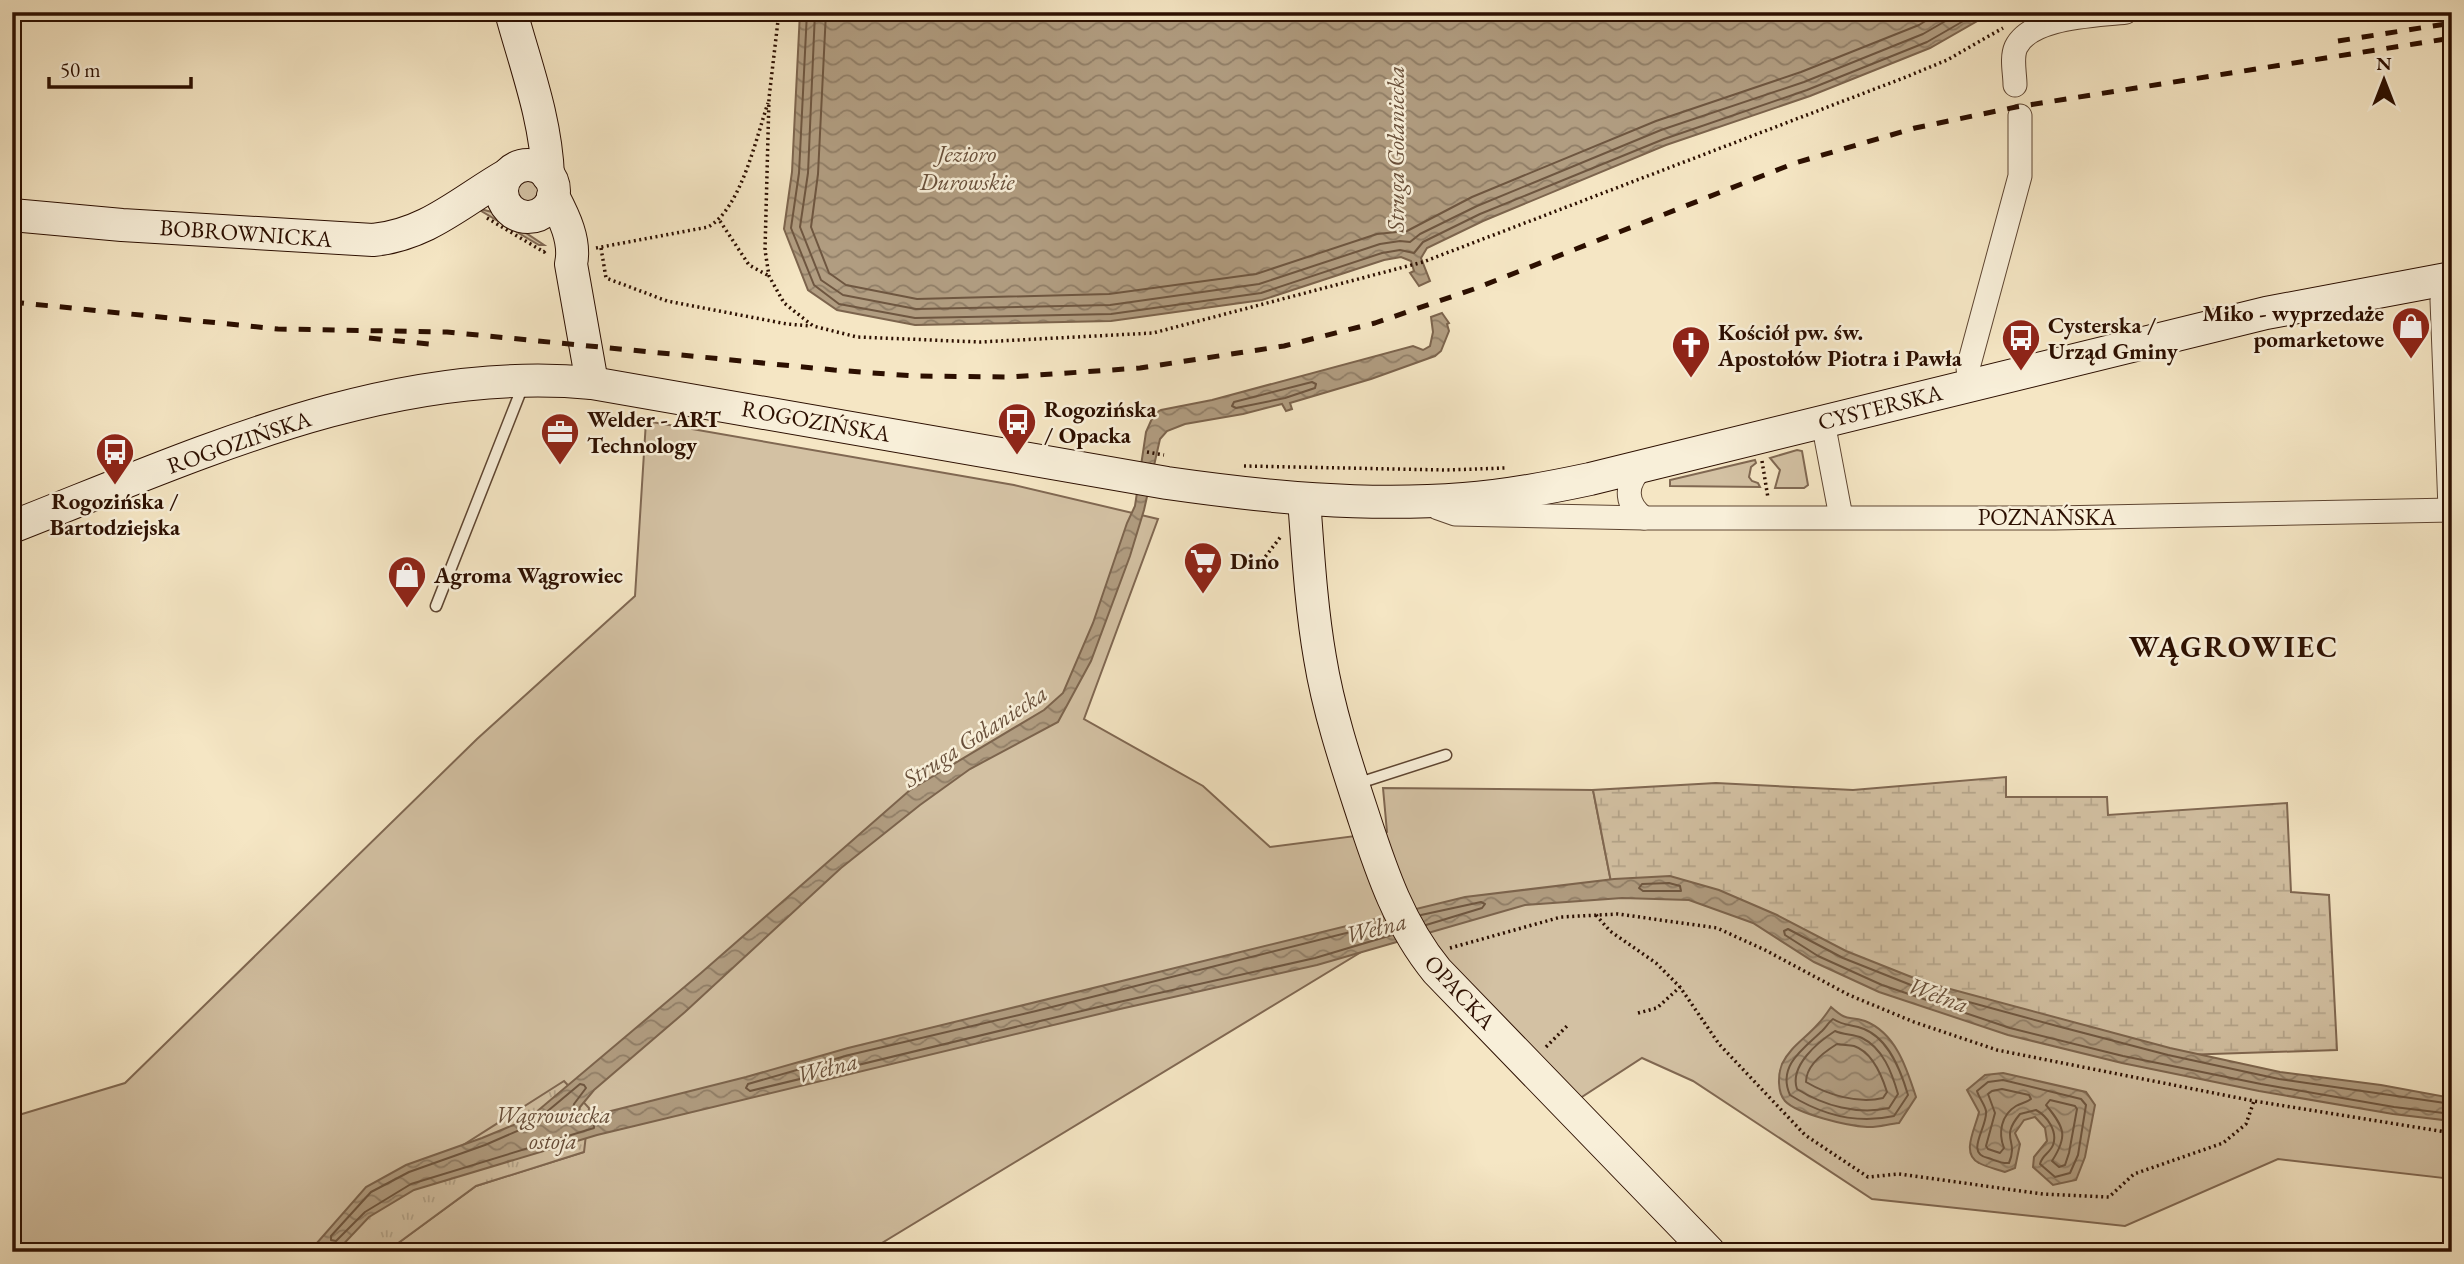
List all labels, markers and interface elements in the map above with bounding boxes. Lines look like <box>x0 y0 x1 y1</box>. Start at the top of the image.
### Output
scale bar <box>49 46 191 90</box>
north arrow <box>2348 46 2418 116</box>
text: N <box>2376 51 2392 76</box>
text: 50 m <box>60 56 101 83</box>
water label: Struga Gołaniecka <box>1380 66 1411 233</box>
water label: Jezioro Durowskie <box>918 138 1015 197</box>
street label: BOBROWNICKA <box>159 212 334 254</box>
place label: Miko - wyprzedaże pomarketowe <box>2202 298 2384 354</box>
shop icon: Miko - wyprzedaże pomarketowe <box>2390 305 2432 360</box>
place label: Cysterska / Urząd Gminy <box>2048 310 2179 366</box>
place label: Kościół pw. św. Apostołów Piotra i Pawła <box>1717 317 1963 373</box>
bus stop icon: Cysterska / Urząd Gminy <box>2000 317 2042 372</box>
church icon: Kościół pw. św. Apostołów Piotra i Pawła <box>1670 324 1712 379</box>
street label: CYSTERSKA <box>1815 377 1946 437</box>
street label: ROGOZIŃSKA <box>739 393 894 449</box>
place label: Rogozińska / Opacka <box>1044 394 1158 450</box>
bus stop icon: Rogozińska / Opacka <box>996 401 1038 456</box>
street label: ROGOZIŃSKA <box>163 403 316 481</box>
place label: Welder - ART Technology <box>587 404 722 460</box>
office icon: Welder - ART Technology <box>539 411 581 466</box>
bus stop icon: Rogozińska / Bartodziejska <box>94 431 136 486</box>
place label: Rogozińska / Bartodziejska <box>50 486 181 542</box>
street label: POZNAŃSKA <box>1978 502 2117 532</box>
supermarket icon: Dino <box>1182 540 1224 595</box>
place label: Dino <box>1230 546 1279 576</box>
shop icon: Agroma Wągrowiec <box>386 554 428 609</box>
place label: Agroma Wągrowiec <box>433 560 624 590</box>
district label: WĄGROWIEC <box>2129 627 2339 666</box>
water label: Struga Gołaniecka <box>896 677 1053 794</box>
water label: Wełna <box>1342 905 1410 950</box>
street label: OPACKA <box>1418 948 1503 1036</box>
water label: Wełna <box>1904 969 1973 1020</box>
water label: Wełna <box>793 1045 861 1090</box>
park label: Wągrowiecka ostoja <box>495 1100 611 1156</box>

